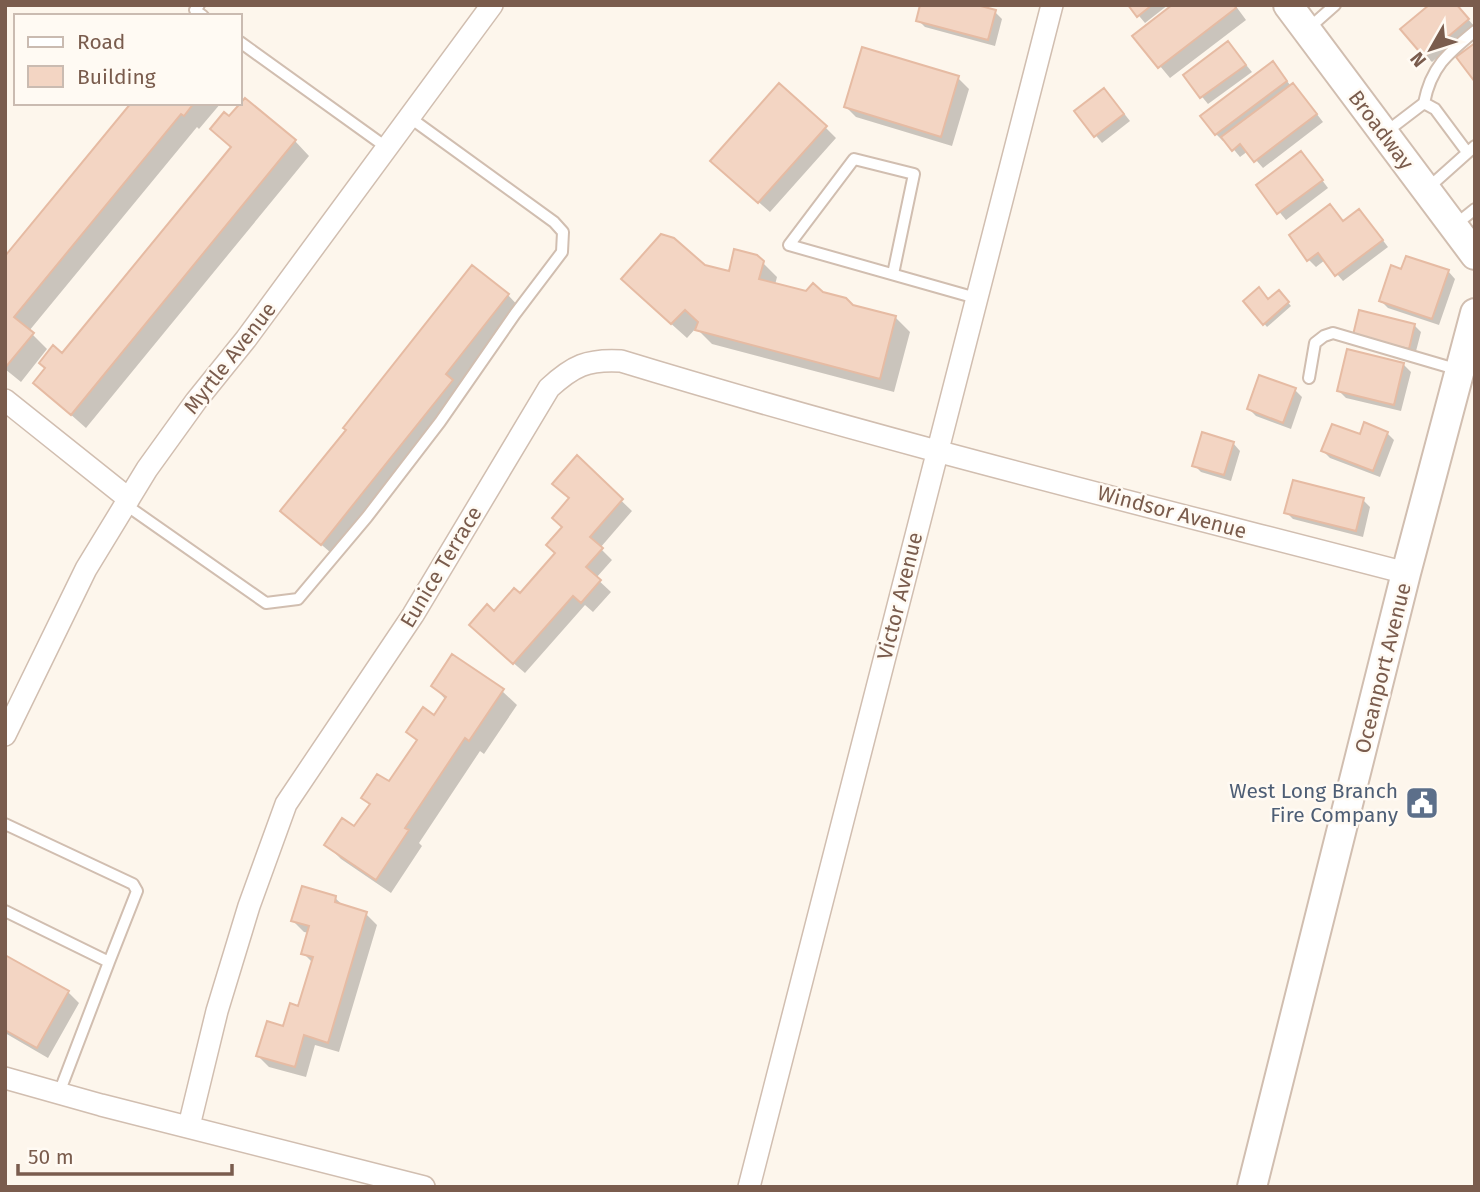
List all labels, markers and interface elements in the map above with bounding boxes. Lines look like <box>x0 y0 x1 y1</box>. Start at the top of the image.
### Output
legend <box>14 14 242 105</box>
north arrow <box>1396 14 1466 84</box>
text: Road <box>77 29 125 55</box>
text: N <box>1405 47 1431 72</box>
text: Building <box>77 64 156 90</box>
street label: Broadway <box>1343 85 1420 175</box>
street label: Myrtle Avenue <box>178 297 282 419</box>
street label: Windsor Avenue <box>1094 480 1250 544</box>
street label: Eunice Terrace <box>395 502 487 632</box>
street label: Victor Avenue <box>872 530 928 662</box>
street label: Oceanport Avenue <box>1349 580 1417 756</box>
place label: West Long Branch Fire Company <box>1229 778 1399 828</box>
public building icon: West Long Branch Fire Company <box>1403 784 1441 822</box>
scale bar <box>18 1132 231 1176</box>
text: 50 m <box>28 1144 74 1170</box>

